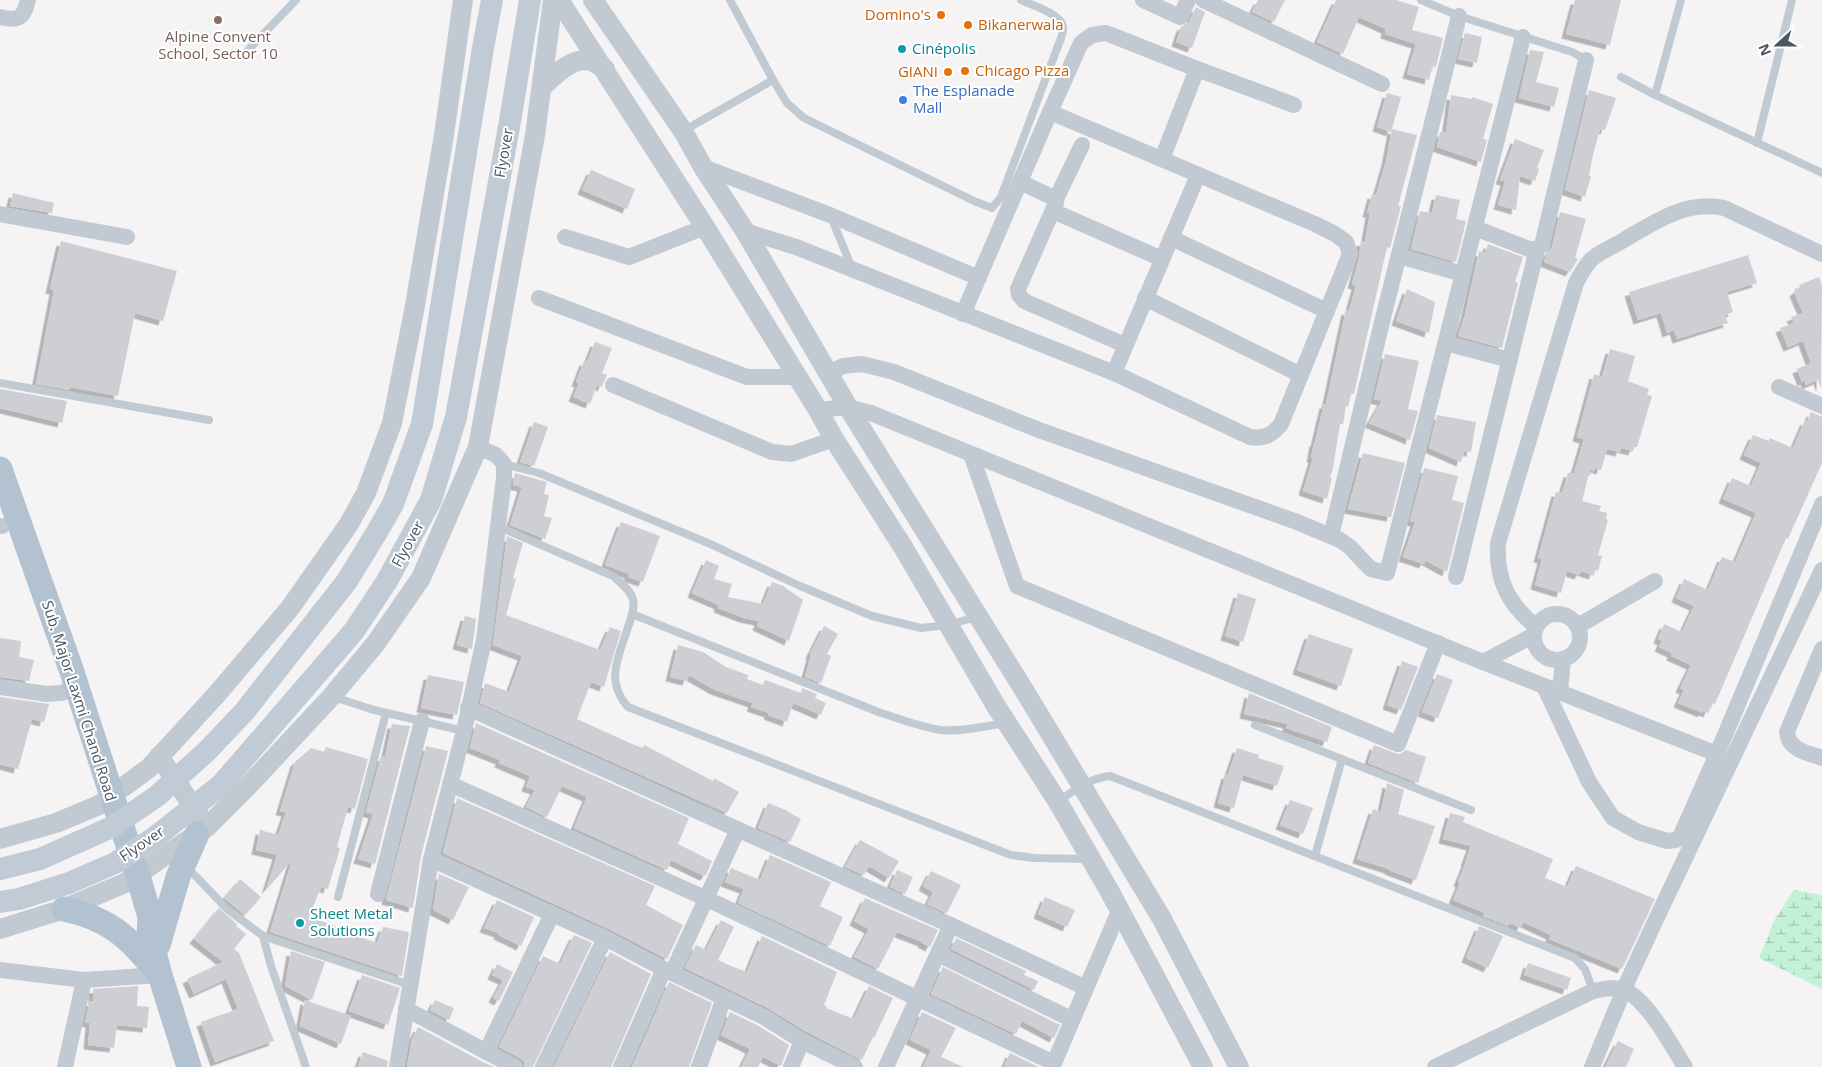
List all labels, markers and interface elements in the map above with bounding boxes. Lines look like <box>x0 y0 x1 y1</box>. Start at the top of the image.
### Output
place label: Domino's <box>865 4 931 24</box>
marker: Domino's <box>935 9 947 21</box>
marker: Alpine Convent School, Sector 10 <box>212 14 224 26</box>
place label: Bikanerwala <box>978 14 1064 34</box>
marker: Bikanerwala <box>962 19 974 31</box>
north arrow <box>1752 20 1802 70</box>
place label: Alpine Convent School, Sector 10 <box>158 26 278 63</box>
place label: Cinépolis <box>912 38 976 58</box>
text: N <box>1753 41 1775 59</box>
marker: Cinépolis <box>896 43 908 55</box>
place label: Chicago Pizza <box>975 60 1069 80</box>
place label: GIANI <box>898 61 938 81</box>
marker: Chicago Pizza <box>959 65 971 77</box>
marker: GIANI <box>942 66 954 78</box>
place label: The Esplanade Mall <box>913 80 1015 117</box>
marker: The Esplanade Mall <box>897 94 909 106</box>
street label: Flyover <box>489 126 517 179</box>
street label: Flyover <box>386 517 428 570</box>
street label: Sub. Major Laxmi Chand Road <box>38 598 122 804</box>
street label: Flyover <box>115 821 168 865</box>
place label: Sheet Metal Solutions <box>310 903 393 940</box>
marker: Sheet Metal Solutions <box>294 917 306 929</box>

